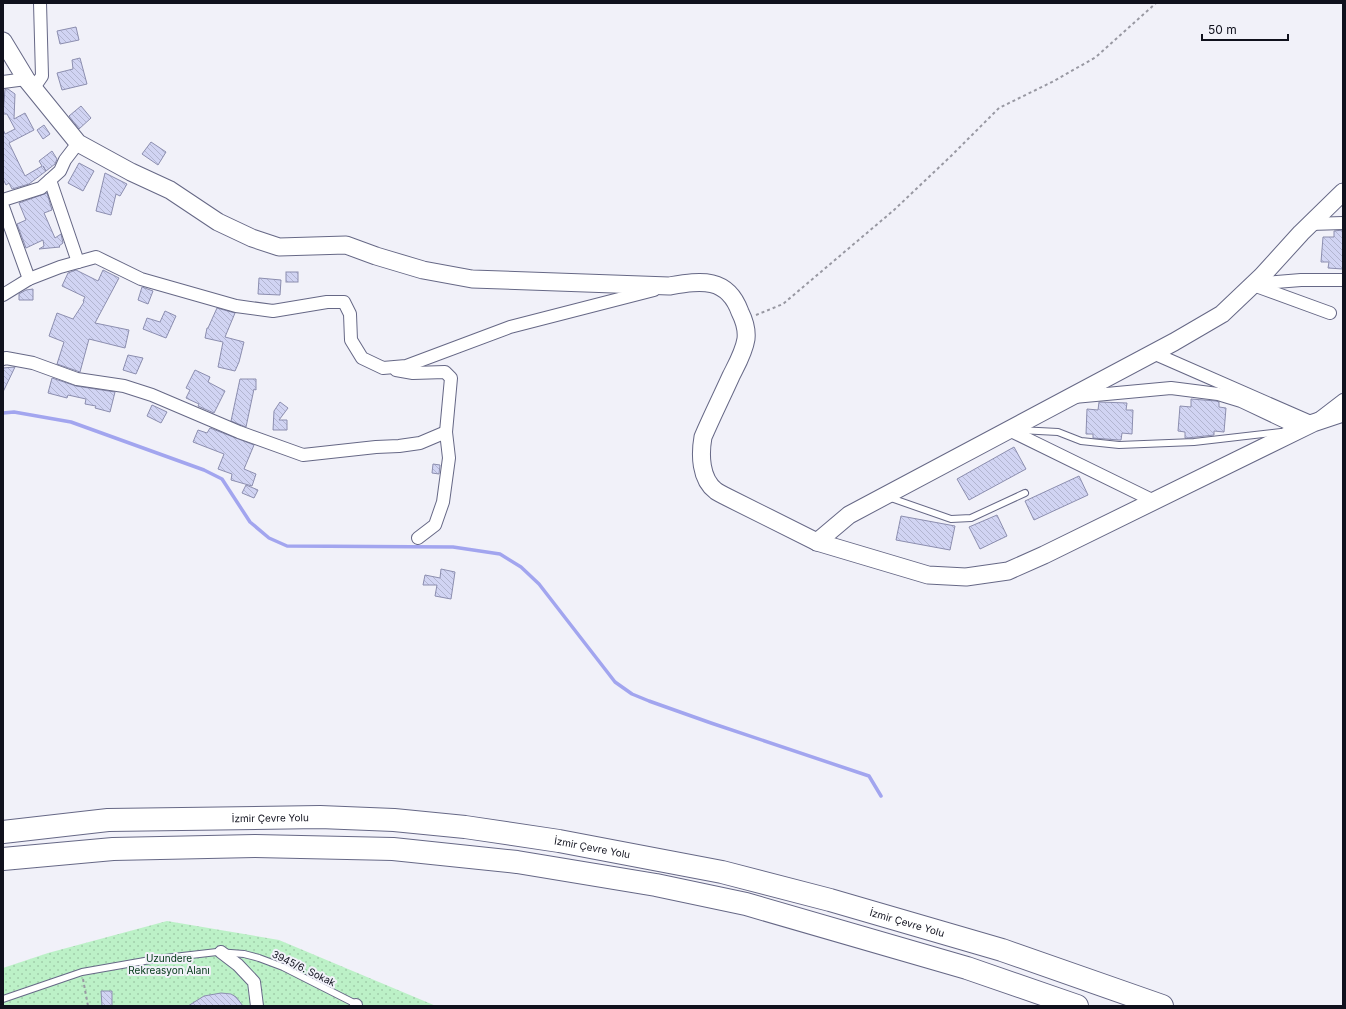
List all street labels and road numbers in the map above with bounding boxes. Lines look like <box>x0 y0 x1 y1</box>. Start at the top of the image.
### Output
street label: İzmir Çevre Yolu <box>232 811 309 824</box>
street label: İzmir Çevre Yolu <box>553 833 631 860</box>
street label: İzmir Çevre Yolu <box>868 905 946 939</box>
street label: 3945/6. Sokak <box>270 947 338 989</box>

